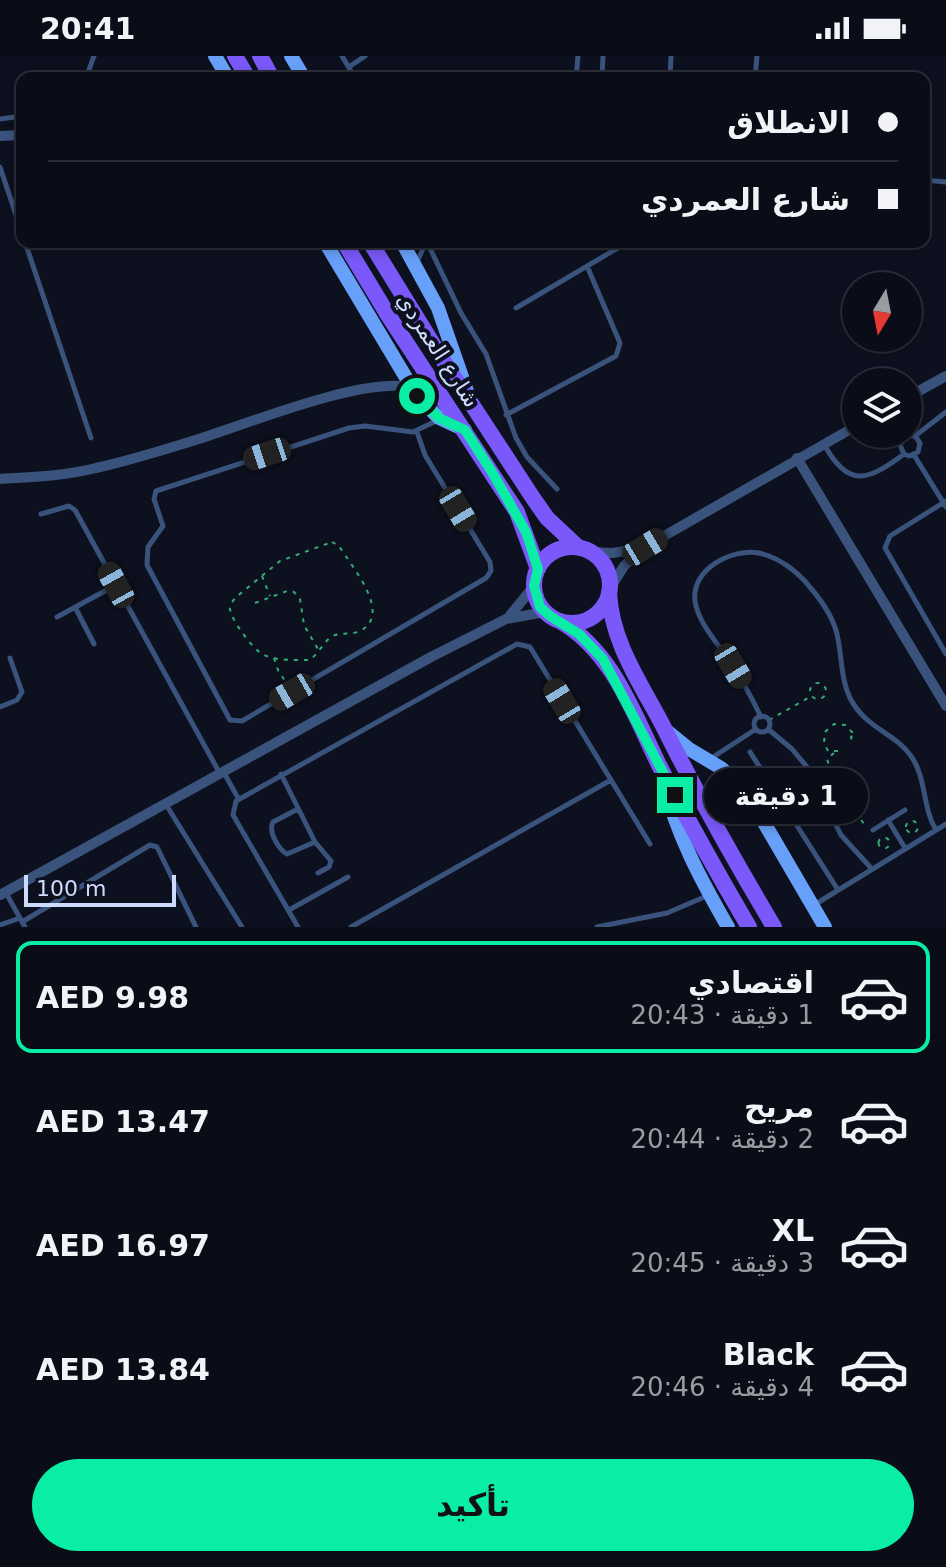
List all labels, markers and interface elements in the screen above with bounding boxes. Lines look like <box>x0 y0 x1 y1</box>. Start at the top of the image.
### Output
text: 20:41 <box>40 11 136 46</box>
text: الانطلاق <box>727 105 850 140</box>
text: شارع العمردي <box>641 182 850 217</box>
north arrow <box>842 272 922 352</box>
map controls <box>842 272 922 448</box>
street label: شارع العمردي <box>392 288 484 412</box>
button: layers <box>842 368 922 448</box>
route start <box>399 378 435 414</box>
car <box>240 435 294 473</box>
car <box>435 482 481 536</box>
car <box>618 524 672 570</box>
car <box>94 558 138 612</box>
car <box>710 639 756 693</box>
car <box>265 670 319 714</box>
car <box>539 674 585 728</box>
callout: 1 دقيقة <box>703 767 867 823</box>
route end <box>657 777 693 813</box>
text: 1 دقيقة <box>735 781 837 811</box>
scale bar <box>24 871 176 907</box>
text: 100 m <box>36 876 106 901</box>
icon: car <box>838 961 910 1033</box>
text: اقتصادي <box>688 965 814 1000</box>
text: AED 9.98 <box>36 980 189 1015</box>
text: 1 دقيقة · 20:43 <box>631 1000 814 1030</box>
icon: car <box>838 1085 910 1157</box>
text: مريح <box>744 1089 814 1124</box>
text: AED 13.47 <box>36 1104 210 1139</box>
text: 2 دقيقة · 20:44 <box>631 1124 814 1154</box>
icon: car <box>838 1209 910 1281</box>
text: XL <box>772 1213 814 1248</box>
text: AED 16.97 <box>36 1228 210 1263</box>
text: 3 دقيقة · 20:45 <box>631 1248 814 1278</box>
icon: car <box>838 1333 910 1405</box>
text: Black <box>723 1337 814 1372</box>
text: AED 13.84 <box>36 1352 210 1387</box>
text: 4 دقيقة · 20:46 <box>631 1372 814 1402</box>
button: تأكيد <box>32 1459 914 1551</box>

